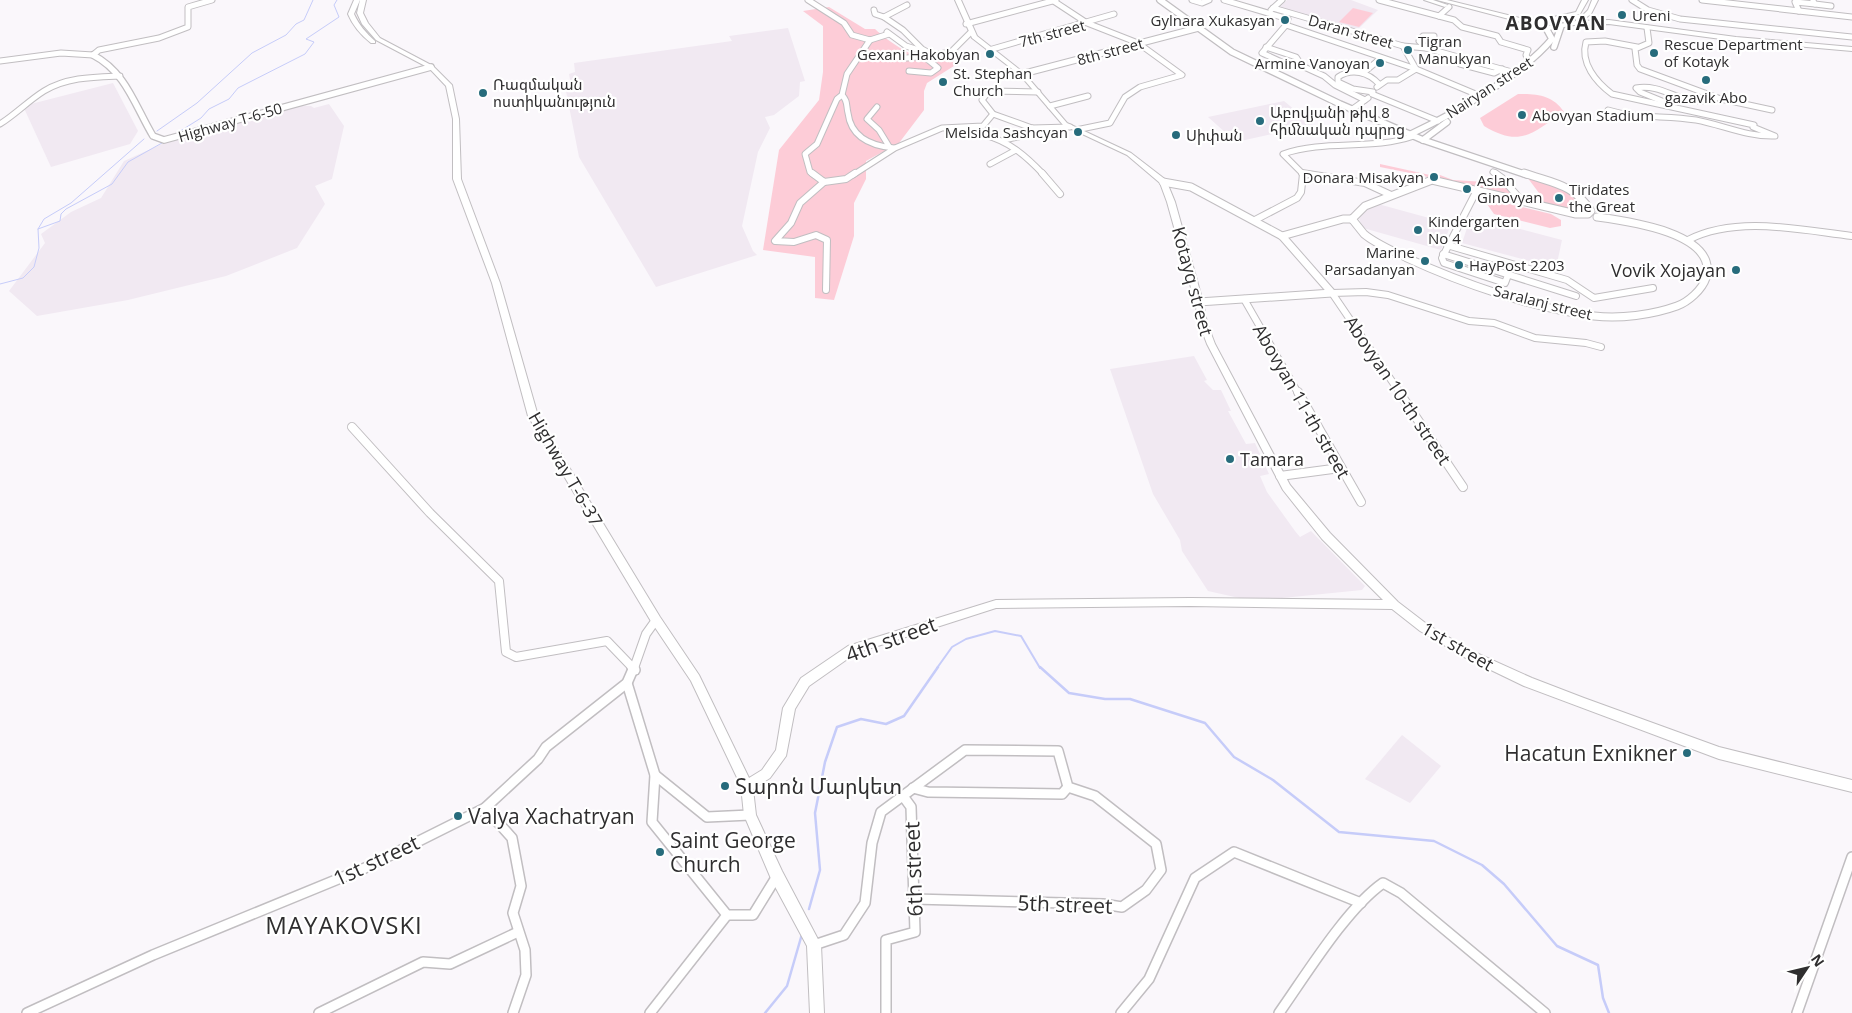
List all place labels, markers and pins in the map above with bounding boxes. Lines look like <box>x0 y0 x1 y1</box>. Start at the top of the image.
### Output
place label: Ureni <box>1632 5 1670 25</box>
marker: Ureni <box>1616 9 1628 21</box>
place label: Gylnara Xukasyan <box>1151 10 1275 30</box>
marker: Gylnara Xukasyan <box>1279 14 1291 26</box>
place label: Tigran Manukyan <box>1418 31 1491 68</box>
place label: Rescue Department of Kotayk <box>1664 34 1803 71</box>
place label: Gexani Hakobyan <box>857 44 980 64</box>
marker: Tigran Manukyan <box>1402 44 1414 56</box>
marker: Rescue Department of Kotayk <box>1648 47 1660 59</box>
marker: Gexani Hakobyan <box>984 48 996 60</box>
place label: Armine Vanoyan <box>1255 53 1370 73</box>
marker: Armine Vanoyan <box>1374 57 1386 69</box>
place label: St. Stephan Church <box>953 63 1032 100</box>
place label: Ռազմական ոստիկանություն <box>493 74 616 111</box>
marker: gazavik Abo <box>1700 74 1712 86</box>
marker: St. Stephan Church <box>937 76 949 88</box>
marker: Ռազմական ոստիկանություն <box>477 87 489 99</box>
place label: gazavik Abo <box>1665 87 1747 107</box>
place label: Աբովյանի թիվ 8 հիմնական դպրոց <box>1270 102 1405 139</box>
place label: Abovyan Stadium <box>1532 105 1654 125</box>
marker: Abovyan Stadium <box>1516 109 1528 121</box>
marker: Աբովյանի թիվ 8 հիմնական դպրոց <box>1254 115 1266 127</box>
place label: Melsida Sashcyan <box>945 122 1068 142</box>
place label: Սիփան <box>1186 125 1243 145</box>
marker: Melsida Sashcyan <box>1072 126 1084 138</box>
marker: Սիփան <box>1170 129 1182 141</box>
place label: Donara Misakyan <box>1303 167 1424 187</box>
place label: Aslan Ginovyan <box>1477 170 1542 207</box>
marker: Donara Misakyan <box>1428 171 1440 183</box>
place label: Tiridates the Great <box>1569 179 1635 216</box>
marker: Aslan Ginovyan <box>1461 183 1473 195</box>
marker: Tiridates the Great <box>1553 192 1565 204</box>
place label: Kindergarten No 4 <box>1428 211 1519 248</box>
marker: Kindergarten No 4 <box>1412 224 1424 236</box>
place label: Marine Parsadanyan <box>1324 242 1415 279</box>
marker: Marine Parsadanyan <box>1419 255 1431 267</box>
place label: HayPost 2203 <box>1469 255 1565 275</box>
place label: Vovik Xojayan <box>1611 258 1726 282</box>
marker: HayPost 2203 <box>1453 259 1465 271</box>
marker: Vovik Xojayan <box>1730 264 1742 276</box>
place label: Tamara <box>1240 447 1304 471</box>
marker: Tamara <box>1224 453 1236 465</box>
place label: Hacatun Exnikner <box>1504 739 1677 767</box>
marker: Hacatun Exnikner <box>1681 747 1693 759</box>
place label: Տարոն Մարկետ <box>735 772 902 800</box>
marker: Տարոն Մարկետ <box>719 780 731 792</box>
place label: Valya Xachatryan <box>468 802 635 830</box>
marker: Valya Xachatryan <box>452 810 464 822</box>
place label: Saint George Church <box>670 826 796 878</box>
marker: Saint George Church <box>654 846 666 858</box>

